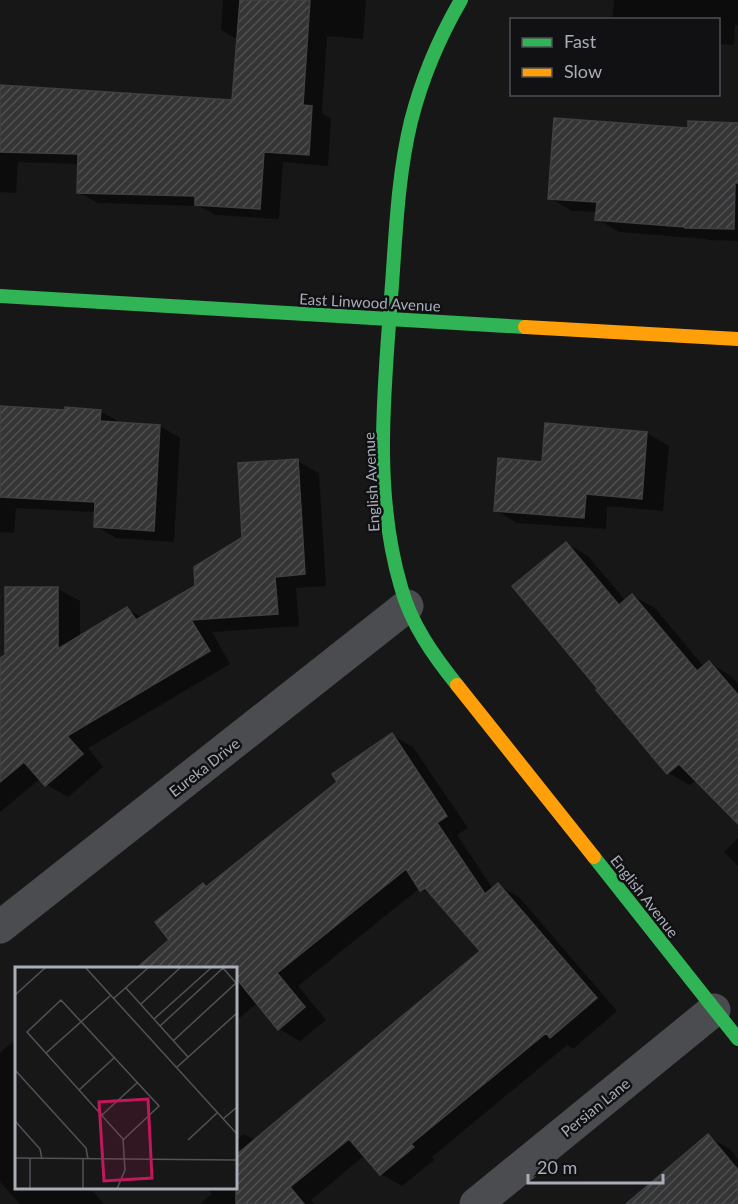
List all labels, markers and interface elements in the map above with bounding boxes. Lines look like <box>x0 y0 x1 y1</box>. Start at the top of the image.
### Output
legend <box>510 18 720 96</box>
text: Fast <box>564 30 597 52</box>
text: Slow <box>564 60 602 82</box>
street label: East Linwood Avenue <box>299 289 441 315</box>
street label: English Avenue <box>359 432 383 532</box>
street label: Eureka Drive <box>165 734 243 800</box>
street label: English Avenue <box>607 851 683 941</box>
inset map <box>15 967 237 1189</box>
street label: Persian Lane <box>557 1074 633 1140</box>
scale bar <box>528 1147 663 1185</box>
text: 20 m <box>537 1156 577 1178</box>

